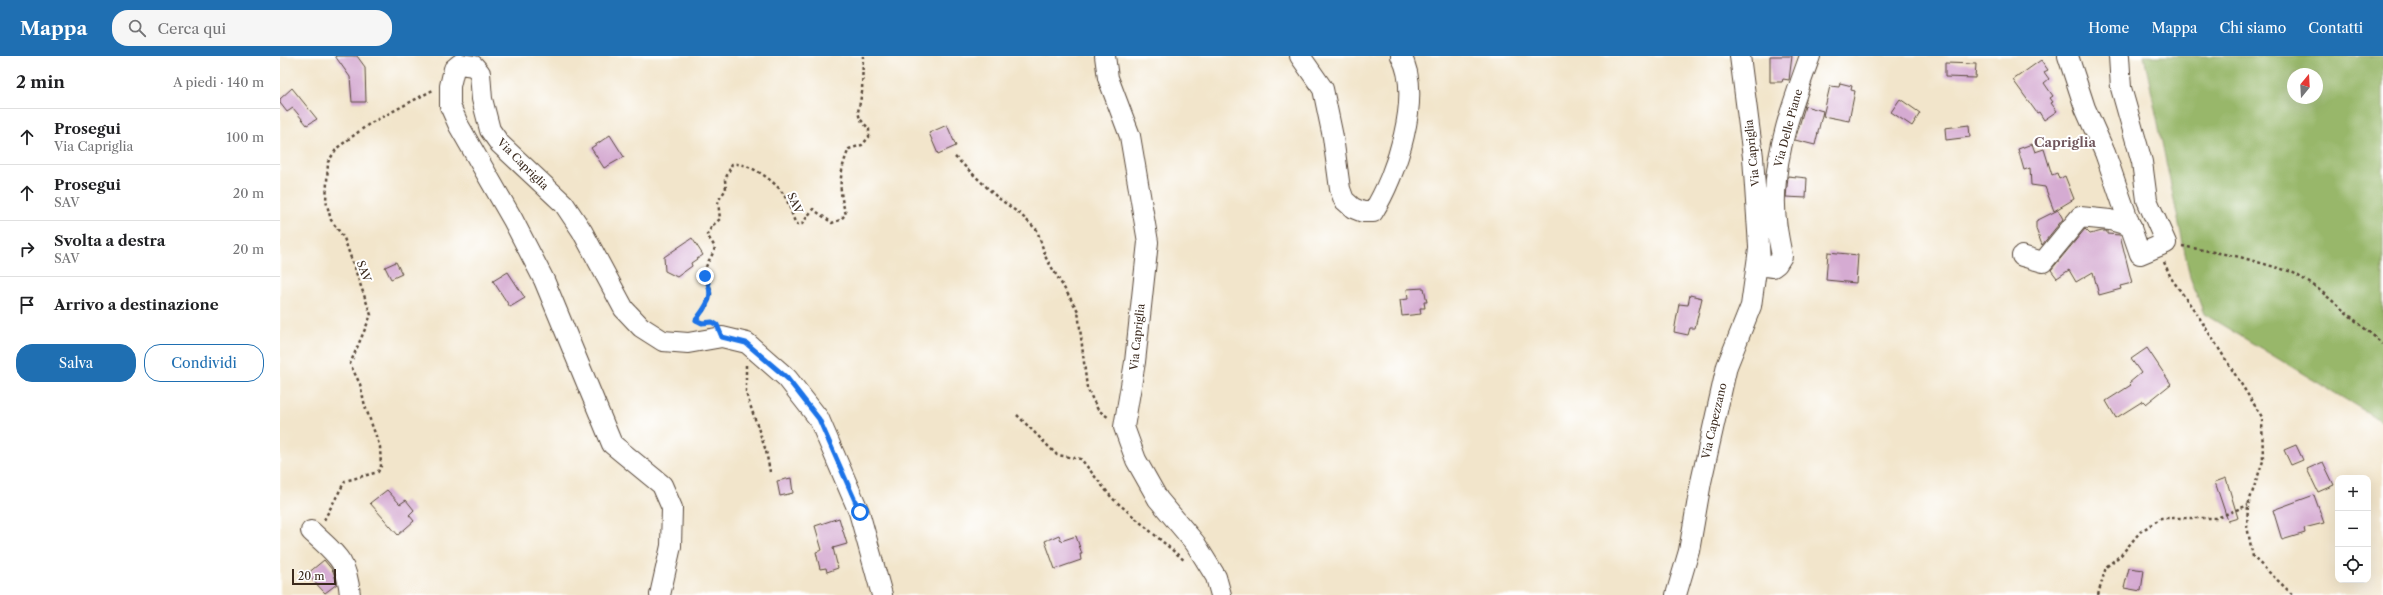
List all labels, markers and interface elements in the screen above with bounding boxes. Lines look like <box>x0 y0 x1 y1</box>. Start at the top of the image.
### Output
search box <box>112 10 392 46</box>
text: Mappa <box>20 17 88 40</box>
icon: search <box>126 17 148 39</box>
text: Cerca qui <box>158 19 226 38</box>
text: Home <box>2088 19 2129 37</box>
text: Mappa <box>2151 19 2197 37</box>
text: Chi siamo <box>2219 19 2286 37</box>
text: Contatti <box>2308 19 2363 37</box>
north arrow <box>2287 68 2323 104</box>
text: 2 min <box>16 72 65 92</box>
text: A piedi · 140 m <box>173 74 264 90</box>
street label: Via Delle Piane <box>1771 88 1805 169</box>
text: Prosegui <box>54 119 121 138</box>
street label: Via Capriglia <box>1742 119 1763 188</box>
icon: ahead <box>16 126 38 148</box>
text: 100 m <box>226 129 264 145</box>
district label: Capriglia <box>2034 134 2096 150</box>
street label: Via Capriglia <box>494 135 552 193</box>
text: Via Capriglia <box>54 138 133 154</box>
text: Prosegui <box>54 175 121 194</box>
icon: ahead <box>16 182 38 204</box>
text: 20 m <box>233 185 264 201</box>
street label: SAV <box>784 190 806 217</box>
text: SAV <box>54 194 80 210</box>
text: Svolta a destra <box>54 231 165 250</box>
icon: right <box>16 238 38 260</box>
text: 20 m <box>233 241 264 257</box>
text: SAV <box>54 250 80 266</box>
street label: SAV <box>354 258 375 285</box>
route end <box>696 267 714 285</box>
icon: arrive <box>16 294 38 316</box>
text: Arrivo a destinazione <box>54 295 219 314</box>
street label: Via Capriglia <box>1126 303 1147 372</box>
button: Salva <box>16 344 136 382</box>
button: Condividi <box>144 344 264 382</box>
street label: Via Capezzano <box>1698 381 1730 461</box>
map controls <box>2335 475 2371 583</box>
button: + <box>2335 475 2371 511</box>
route start <box>851 503 869 521</box>
button: − <box>2335 511 2371 547</box>
button: locate <box>2335 547 2371 583</box>
scale bar <box>292 567 336 586</box>
text: 20 m <box>298 569 324 583</box>

